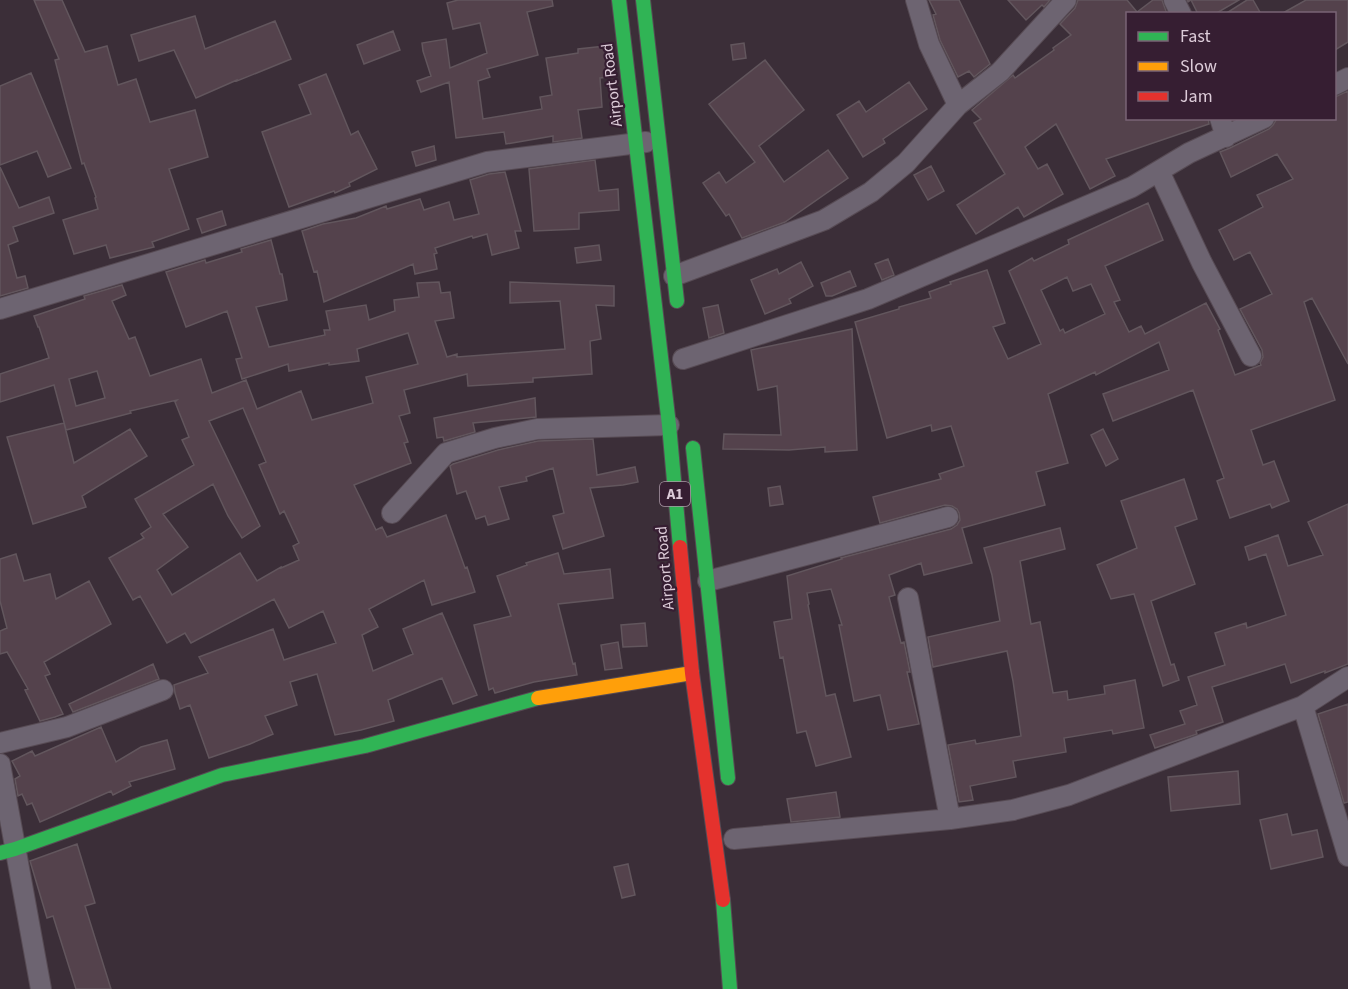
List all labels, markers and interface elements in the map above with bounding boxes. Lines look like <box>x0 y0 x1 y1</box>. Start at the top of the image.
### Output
legend <box>1126 12 1336 120</box>
text: Fast <box>1180 24 1211 49</box>
street label: Airport Road <box>596 42 628 128</box>
text: Slow <box>1180 54 1217 79</box>
text: Jam <box>1180 84 1213 109</box>
road number: A1 <box>660 482 690 506</box>
street label: Airport Road <box>650 525 680 611</box>

